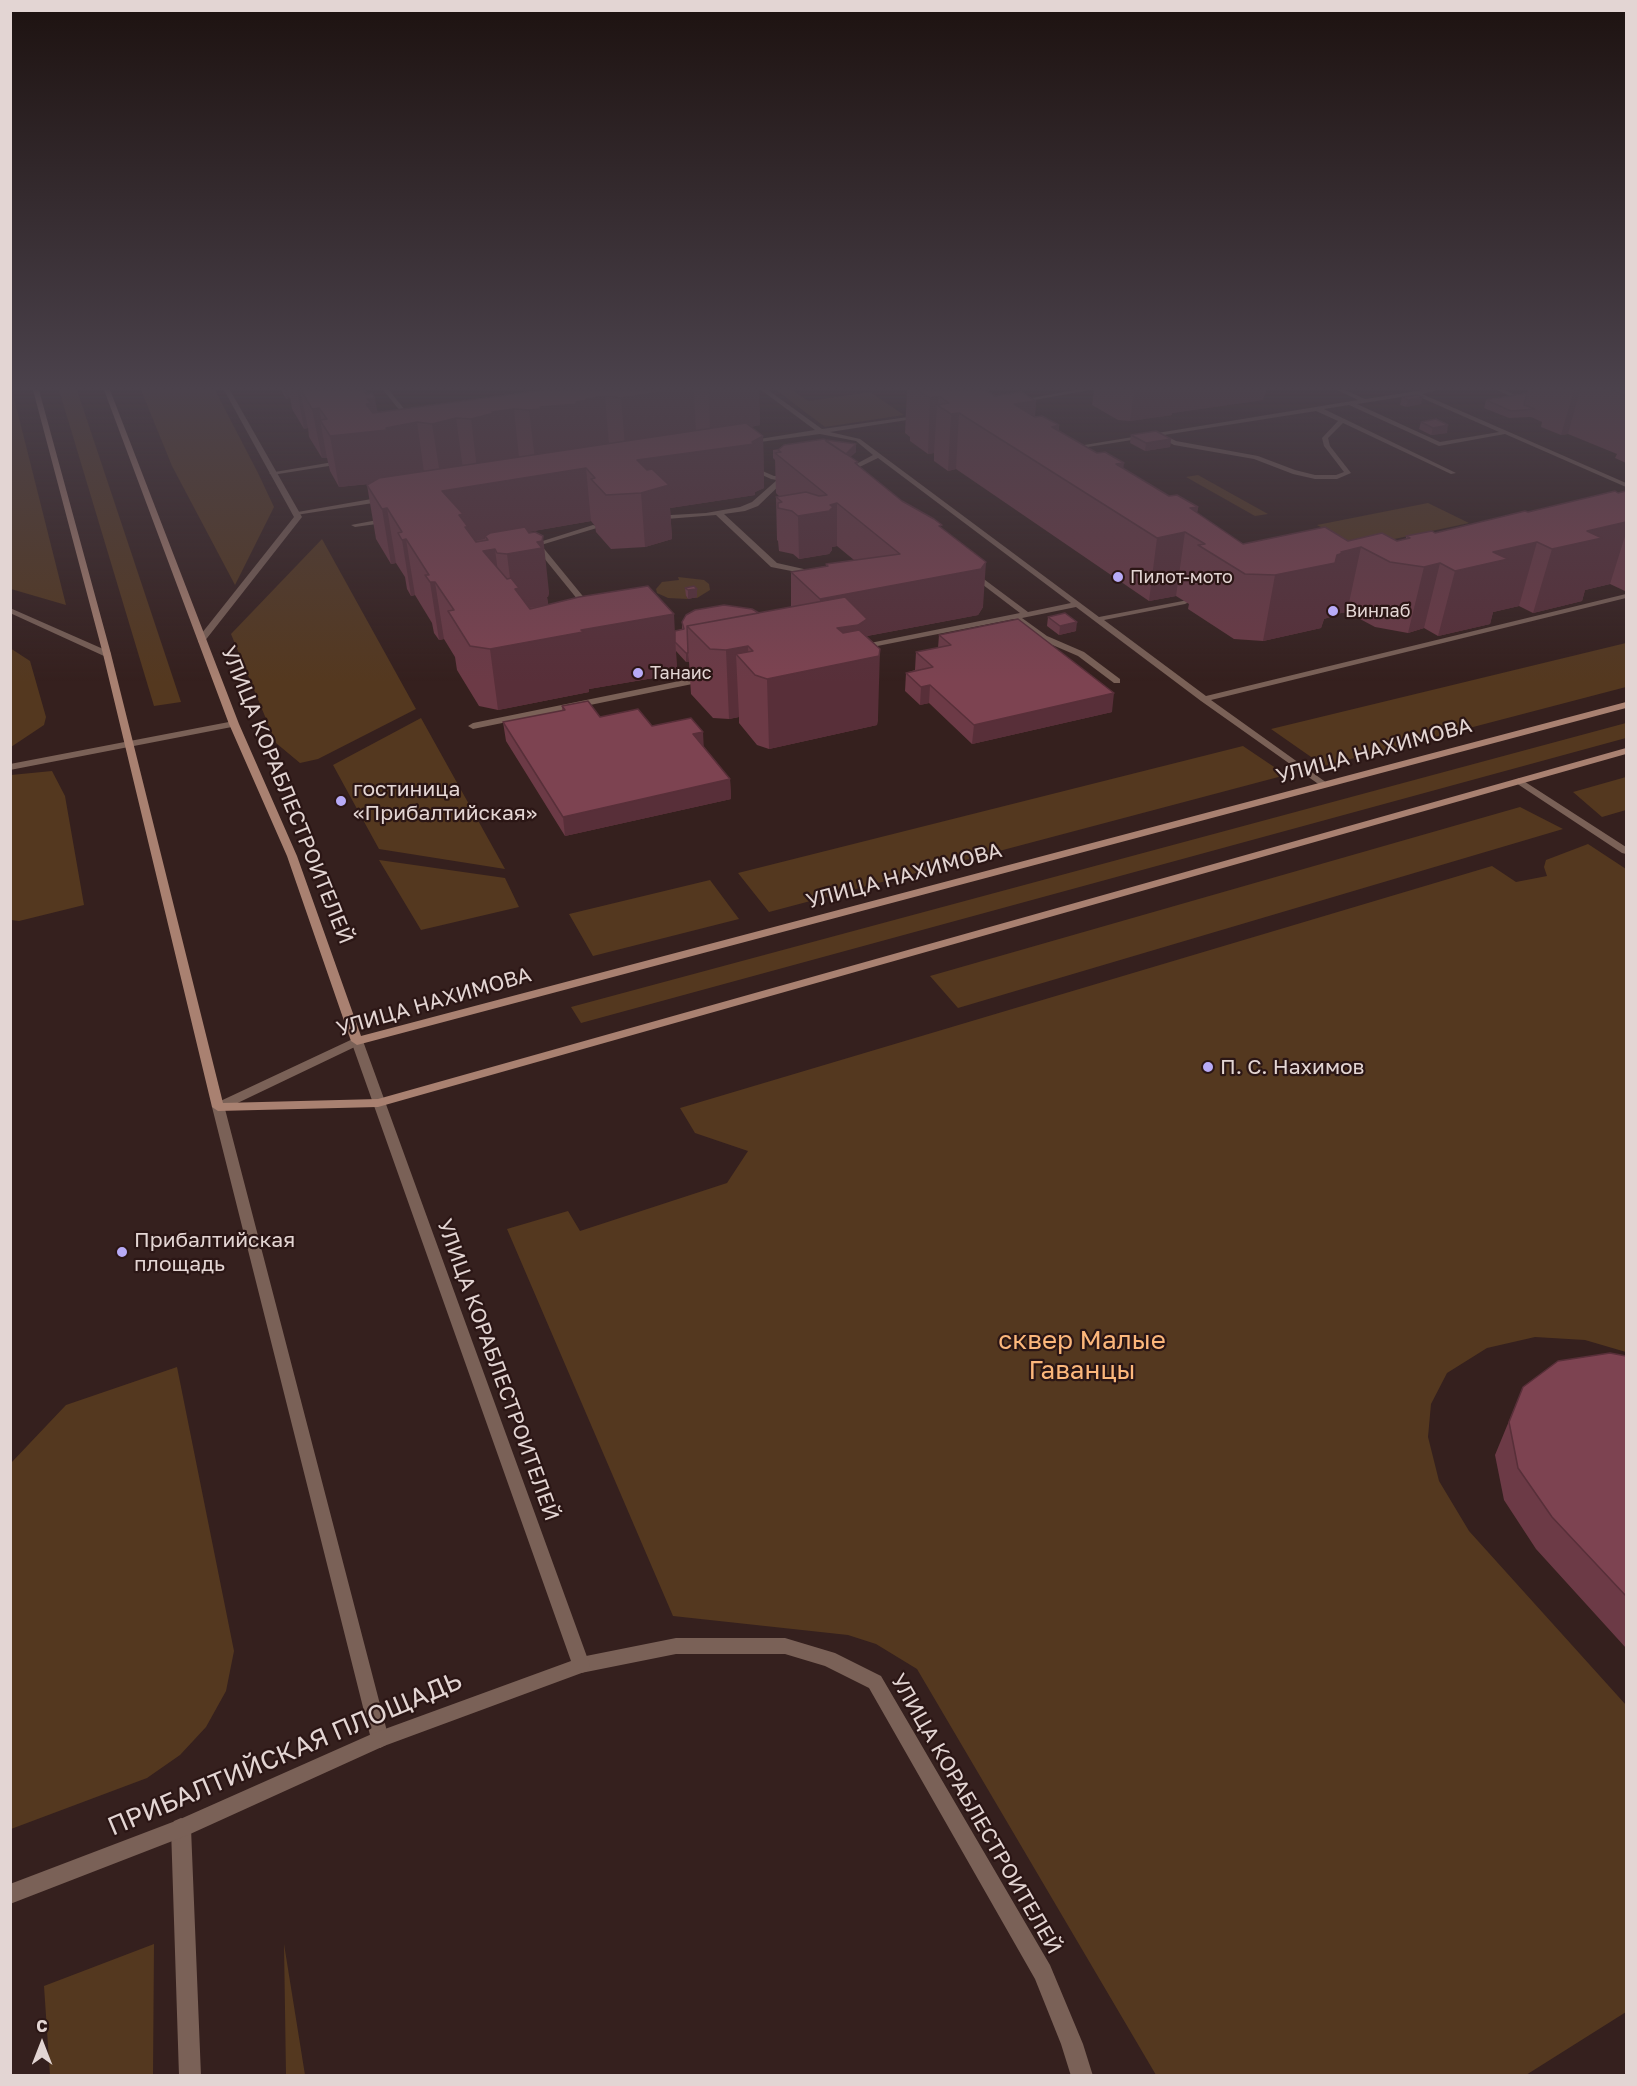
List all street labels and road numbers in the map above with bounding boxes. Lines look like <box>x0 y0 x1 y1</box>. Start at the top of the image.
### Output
street label: УЛИЦА КОРАБЛЕСТРОИТЕЛЕЙ <box>216 642 358 948</box>
street label: УЛИЦА НАХИМОВА <box>1273 713 1475 789</box>
street label: УЛИЦА НАХИМОВА <box>803 838 1005 914</box>
street label: УЛИЦА НАХИМОВА <box>334 962 534 1042</box>
street label: УЛИЦА КОРАБЛЕСТРОИТЕЛЕЙ <box>432 1216 564 1524</box>
street label: ПРИБАЛТИЙСКАЯ ПЛОЩАДЬ <box>103 1665 467 1843</box>
street label: УЛИЦА КОРАБЛЕСТРОИТЕЛЕЙ <box>885 1669 1067 1959</box>

